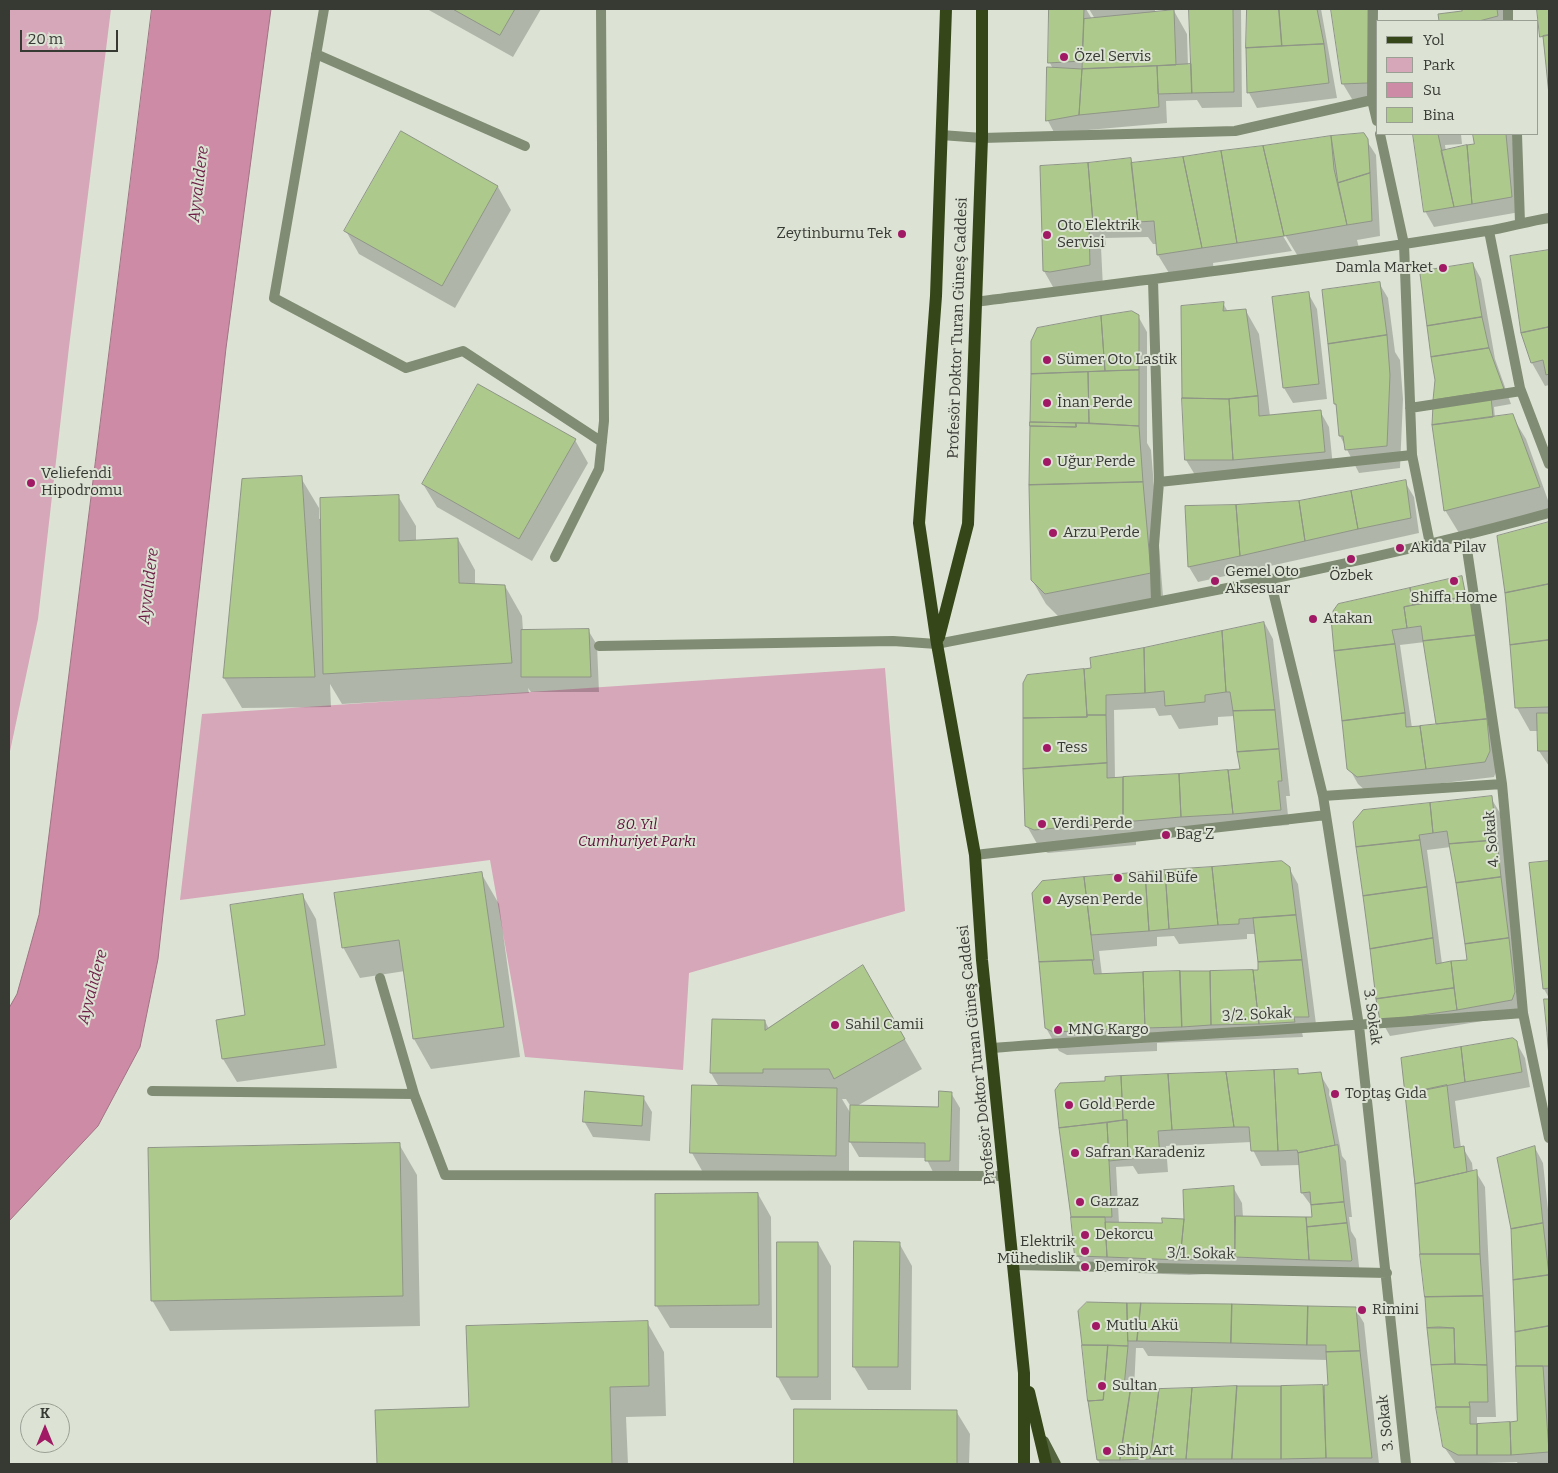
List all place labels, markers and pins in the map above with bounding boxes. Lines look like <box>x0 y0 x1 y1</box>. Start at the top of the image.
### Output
place label: Özel Servis <box>1074 48 1151 66</box>
marker: Özel Servis <box>1058 51 1070 63</box>
place label: Oto Elektrik Servisi <box>1057 217 1140 252</box>
place label: Zeytinburnu Tek <box>777 225 892 243</box>
marker: Zeytinburnu Tek <box>896 228 908 240</box>
marker: Oto Elektrik Servisi <box>1041 229 1053 241</box>
place label: Damla Market <box>1335 259 1433 277</box>
marker: Damla Market <box>1437 262 1449 274</box>
place label: Sümer Oto Lastik <box>1057 351 1177 369</box>
marker: Sümer Oto Lastik <box>1041 354 1053 366</box>
place label: İnan Perde <box>1057 394 1133 412</box>
marker: İnan Perde <box>1041 397 1053 409</box>
place label: Uğur Perde <box>1057 453 1135 471</box>
marker: Uğur Perde <box>1041 456 1053 468</box>
place label: Veliefendi Hipodromu <box>41 465 122 500</box>
marker: Veliefendi Hipodromu <box>25 477 37 489</box>
place label: Arzu Perde <box>1063 524 1140 542</box>
marker: Arzu Perde <box>1047 527 1059 539</box>
place label: Akida Pilav <box>1410 539 1486 557</box>
marker: Akida Pilav <box>1394 542 1406 554</box>
marker: Özbek <box>1345 553 1357 565</box>
place label: Gemel Oto Aksesuar <box>1225 563 1299 598</box>
place label: Özbek <box>1329 567 1373 585</box>
marker: Gemel Oto Aksesuar <box>1209 575 1221 587</box>
marker: Shiffa Home <box>1448 575 1460 587</box>
place label: Shiffa Home <box>1411 589 1497 607</box>
place label: Atakan <box>1323 610 1372 628</box>
marker: Atakan <box>1307 613 1319 625</box>
place label: Tess <box>1057 739 1088 757</box>
marker: Tess <box>1041 742 1053 754</box>
place label: Verdi Perde <box>1052 815 1132 833</box>
marker: Verdi Perde <box>1036 818 1048 830</box>
place label: Bag Z <box>1176 826 1214 844</box>
marker: Bag Z <box>1160 829 1172 841</box>
place label: Sahil Büfe <box>1128 869 1198 887</box>
marker: Sahil Büfe <box>1112 872 1124 884</box>
place label: Aysen Perde <box>1057 891 1143 909</box>
marker: Aysen Perde <box>1041 894 1053 906</box>
place label: Sahil Camii <box>845 1016 924 1034</box>
marker: Sahil Camii <box>829 1019 841 1031</box>
place label: MNG Kargo <box>1068 1021 1149 1039</box>
marker: MNG Kargo <box>1052 1024 1064 1036</box>
place label: Toptaş Gıda <box>1345 1085 1427 1103</box>
marker: Toptaş Gıda <box>1329 1088 1341 1100</box>
place label: Gold Perde <box>1079 1096 1155 1114</box>
marker: Gold Perde <box>1063 1099 1075 1111</box>
place label: Safran Karadeniz <box>1085 1144 1205 1162</box>
marker: Safran Karadeniz <box>1069 1147 1081 1159</box>
place label: Gazzaz <box>1090 1193 1139 1211</box>
marker: Gazzaz <box>1074 1196 1086 1208</box>
place label: Dekorcu <box>1095 1226 1154 1244</box>
marker: Dekorcu <box>1079 1229 1091 1241</box>
place label: Elektrik Mühedislik <box>997 1233 1075 1268</box>
marker: Elektrik Mühedislik <box>1079 1245 1091 1257</box>
place label: Demirok <box>1095 1258 1156 1276</box>
marker: Demirok <box>1079 1261 1091 1273</box>
place label: Rimini <box>1372 1301 1419 1319</box>
marker: Rimini <box>1356 1304 1368 1316</box>
place label: Mutlu Akü <box>1106 1317 1179 1335</box>
marker: Mutlu Akü <box>1090 1320 1102 1332</box>
place label: Sultan <box>1112 1377 1157 1395</box>
marker: Sultan <box>1096 1380 1108 1392</box>
place label: Ship Art <box>1117 1442 1174 1460</box>
marker: Ship Art <box>1101 1445 1113 1457</box>

